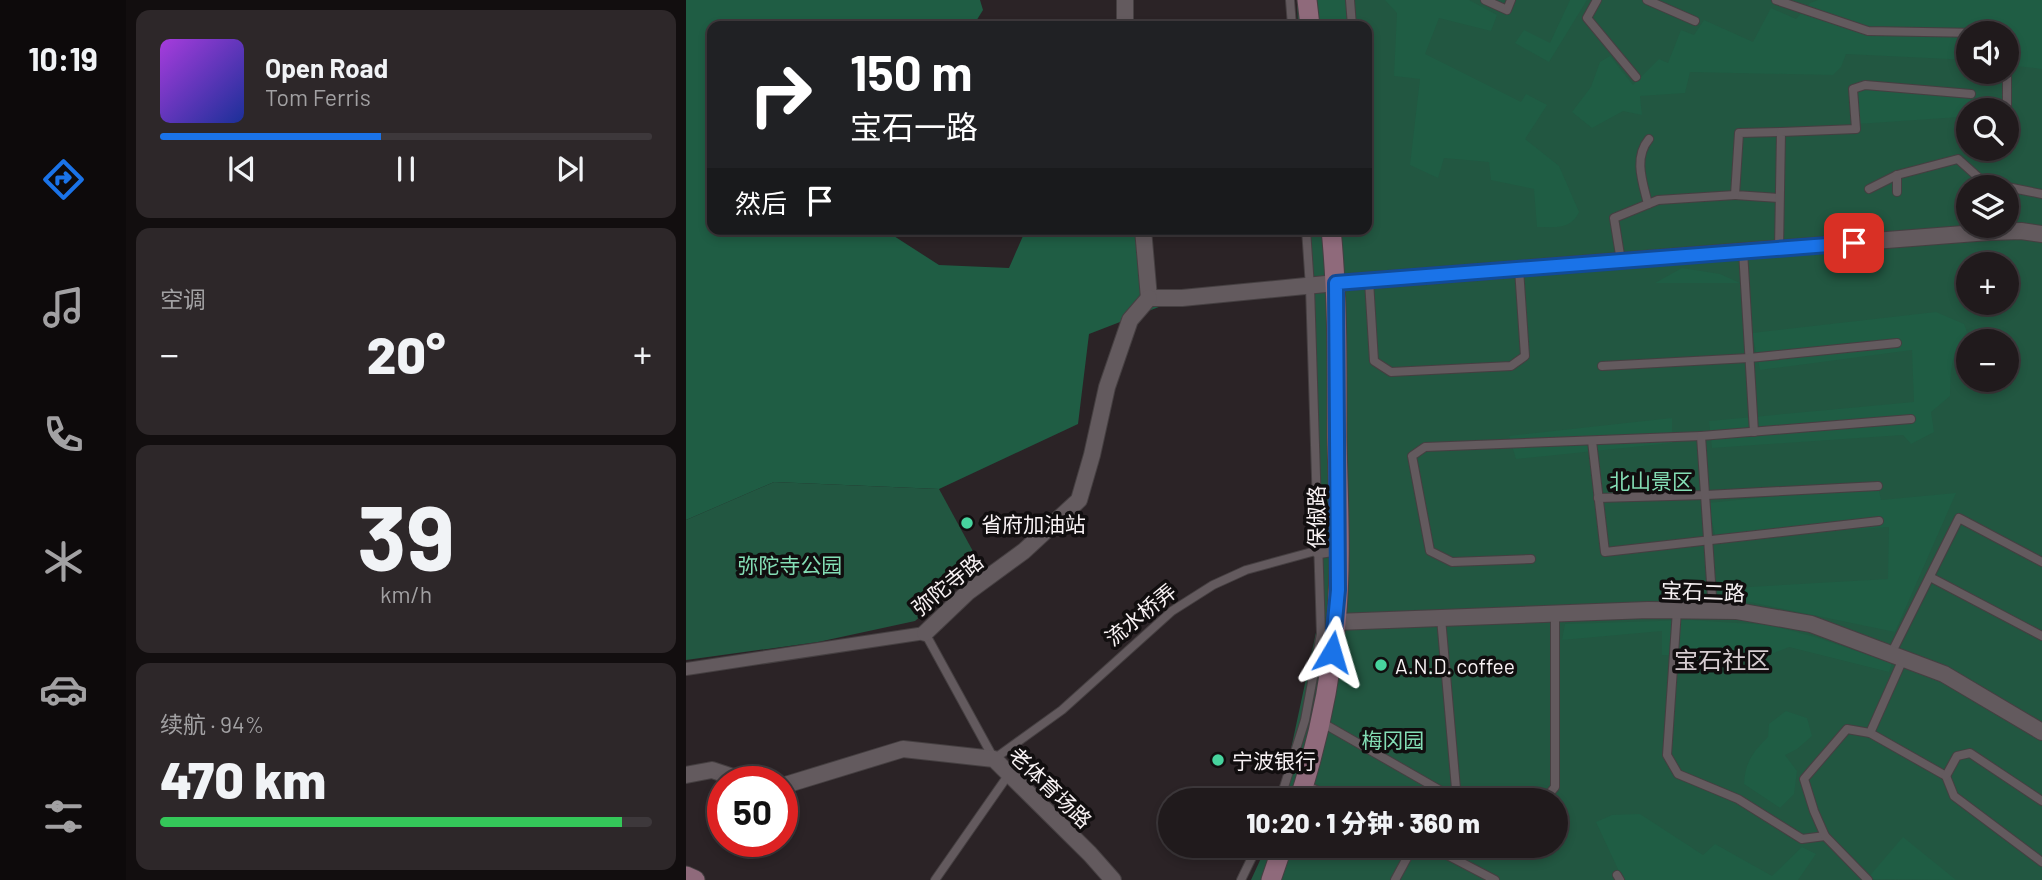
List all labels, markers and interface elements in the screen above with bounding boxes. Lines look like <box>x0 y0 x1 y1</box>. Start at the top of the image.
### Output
map controls <box>1956 21 2019 392</box>
button: sound <box>1956 21 2019 84</box>
text: 10:19 <box>28 39 98 77</box>
text: 150 m <box>850 42 972 101</box>
icon: right <box>735 49 826 140</box>
text: Open Road <box>265 52 388 83</box>
text: Tom Ferris <box>265 83 371 111</box>
button: search <box>1956 98 2019 161</box>
text: 宝石一路 <box>850 107 978 145</box>
icon: previous <box>223 150 261 188</box>
icon: pause <box>387 150 425 188</box>
icon: next <box>551 150 589 188</box>
icon: directions <box>39 155 88 204</box>
button: layers <box>1956 175 2019 238</box>
icon: arrive <box>801 182 839 220</box>
text: 然后 <box>735 187 787 218</box>
pin <box>1824 213 1884 273</box>
icon: arrive <box>1835 224 1873 262</box>
button: + <box>1956 252 2019 315</box>
icon: music <box>39 283 88 332</box>
text: 空调 <box>160 285 206 313</box>
text: 20° <box>367 322 445 384</box>
button: − <box>1956 329 2019 392</box>
text: − <box>160 330 179 376</box>
text: + <box>633 330 652 376</box>
icon: phone <box>39 410 88 459</box>
park label: 北山景区 <box>1609 468 1693 493</box>
text: 39 <box>357 480 455 589</box>
street label: 保俶路 <box>1303 486 1328 549</box>
place label: 省府加油站 <box>981 511 1086 536</box>
marker: 省府加油站 <box>959 515 975 531</box>
icon: climate <box>39 537 88 586</box>
street label: 弥陀寺路 <box>906 548 988 620</box>
park label: 弥陀寺公园 <box>738 552 843 577</box>
street label: 宝石二路 <box>1661 577 1745 605</box>
street label: 流水桥弄 <box>1099 578 1181 650</box>
text: km/h <box>380 580 432 608</box>
position arrow <box>1295 615 1369 689</box>
district label: 宝石社区 <box>1674 645 1770 674</box>
place label: A.N.D. coffee <box>1395 653 1515 678</box>
marker: A.N.D. coffee <box>1373 657 1389 673</box>
icon: car <box>39 665 88 714</box>
text: 续航 · 94% <box>160 710 264 738</box>
park label: 梅冈园 <box>1362 727 1425 752</box>
street label: 老体育场路 <box>1005 742 1097 832</box>
text: 470 km <box>160 747 326 809</box>
place label: 宁波银行 <box>1232 748 1316 773</box>
marker: 宁波银行 <box>1210 752 1226 768</box>
speed limit sign: 50 <box>707 766 798 857</box>
icon: filters <box>39 792 88 841</box>
text: 10:20 · 1 分钟 · 360 m <box>1246 807 1480 838</box>

